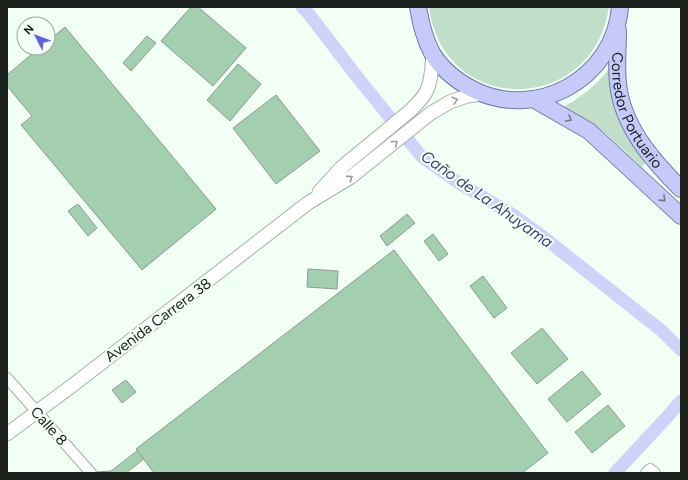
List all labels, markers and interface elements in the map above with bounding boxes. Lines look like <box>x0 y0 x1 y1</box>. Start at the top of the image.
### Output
north arrow <box>16 16 56 56</box>
text: N <box>21 22 37 37</box>
street label: Corredor Portuario <box>608 52 667 172</box>
one-way arrow <box>452 96 459 105</box>
one-way arrow <box>565 114 572 121</box>
one-way arrow <box>390 140 397 147</box>
water label: Caño de La Ahuyama <box>418 146 556 252</box>
one-way arrow <box>346 175 353 183</box>
one-way arrow <box>658 194 666 202</box>
street label: Avenida Carrera 38 <box>101 274 215 366</box>
street label: Calle 8 <box>27 403 71 449</box>

